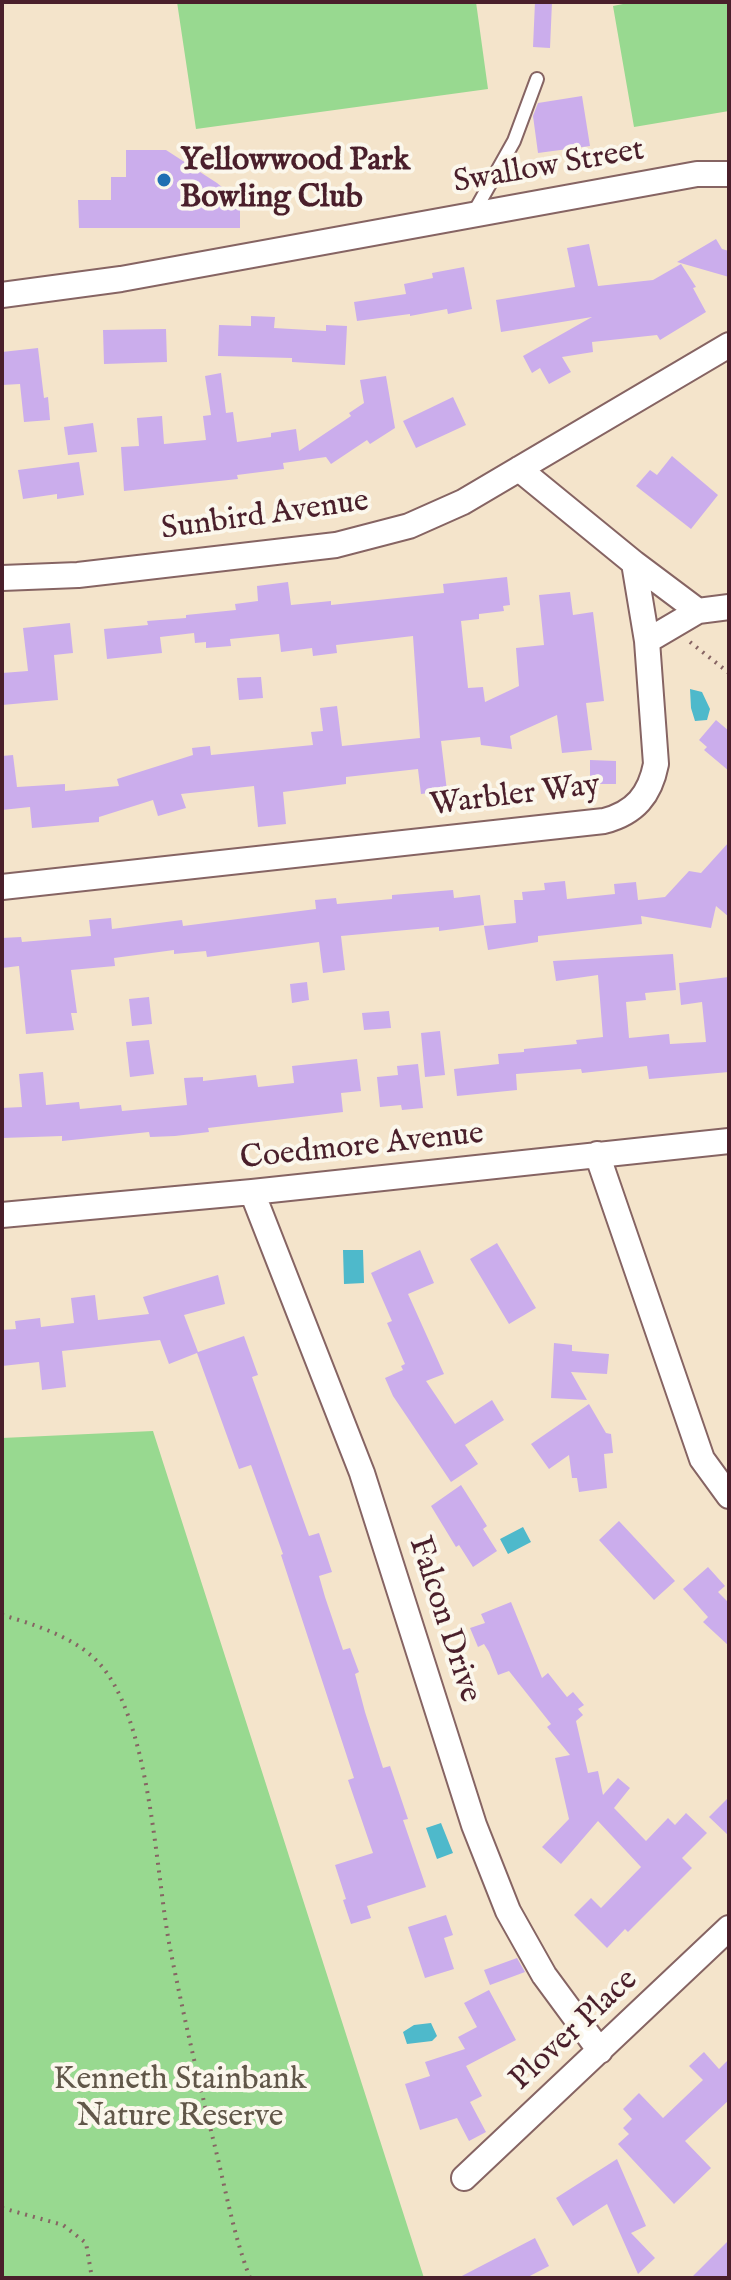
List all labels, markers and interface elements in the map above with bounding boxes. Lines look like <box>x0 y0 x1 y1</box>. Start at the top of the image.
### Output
street label: Swallow Street <box>451 132 647 204</box>
place label: Yellowwood Park Bowling Club <box>180 143 410 218</box>
marker: Yellowwood Park Bowling Club <box>155 171 173 189</box>
street label: Sunbird Avenue <box>159 483 371 551</box>
street label: Warbler Way <box>428 768 602 826</box>
street label: Coedmore Avenue <box>238 1116 486 1180</box>
street label: Falcon Drive <box>398 1532 488 1708</box>
street label: Plover Place <box>503 1962 647 2100</box>
park label: Kenneth Stainbank Nature Reserve <box>53 2062 307 2137</box>

